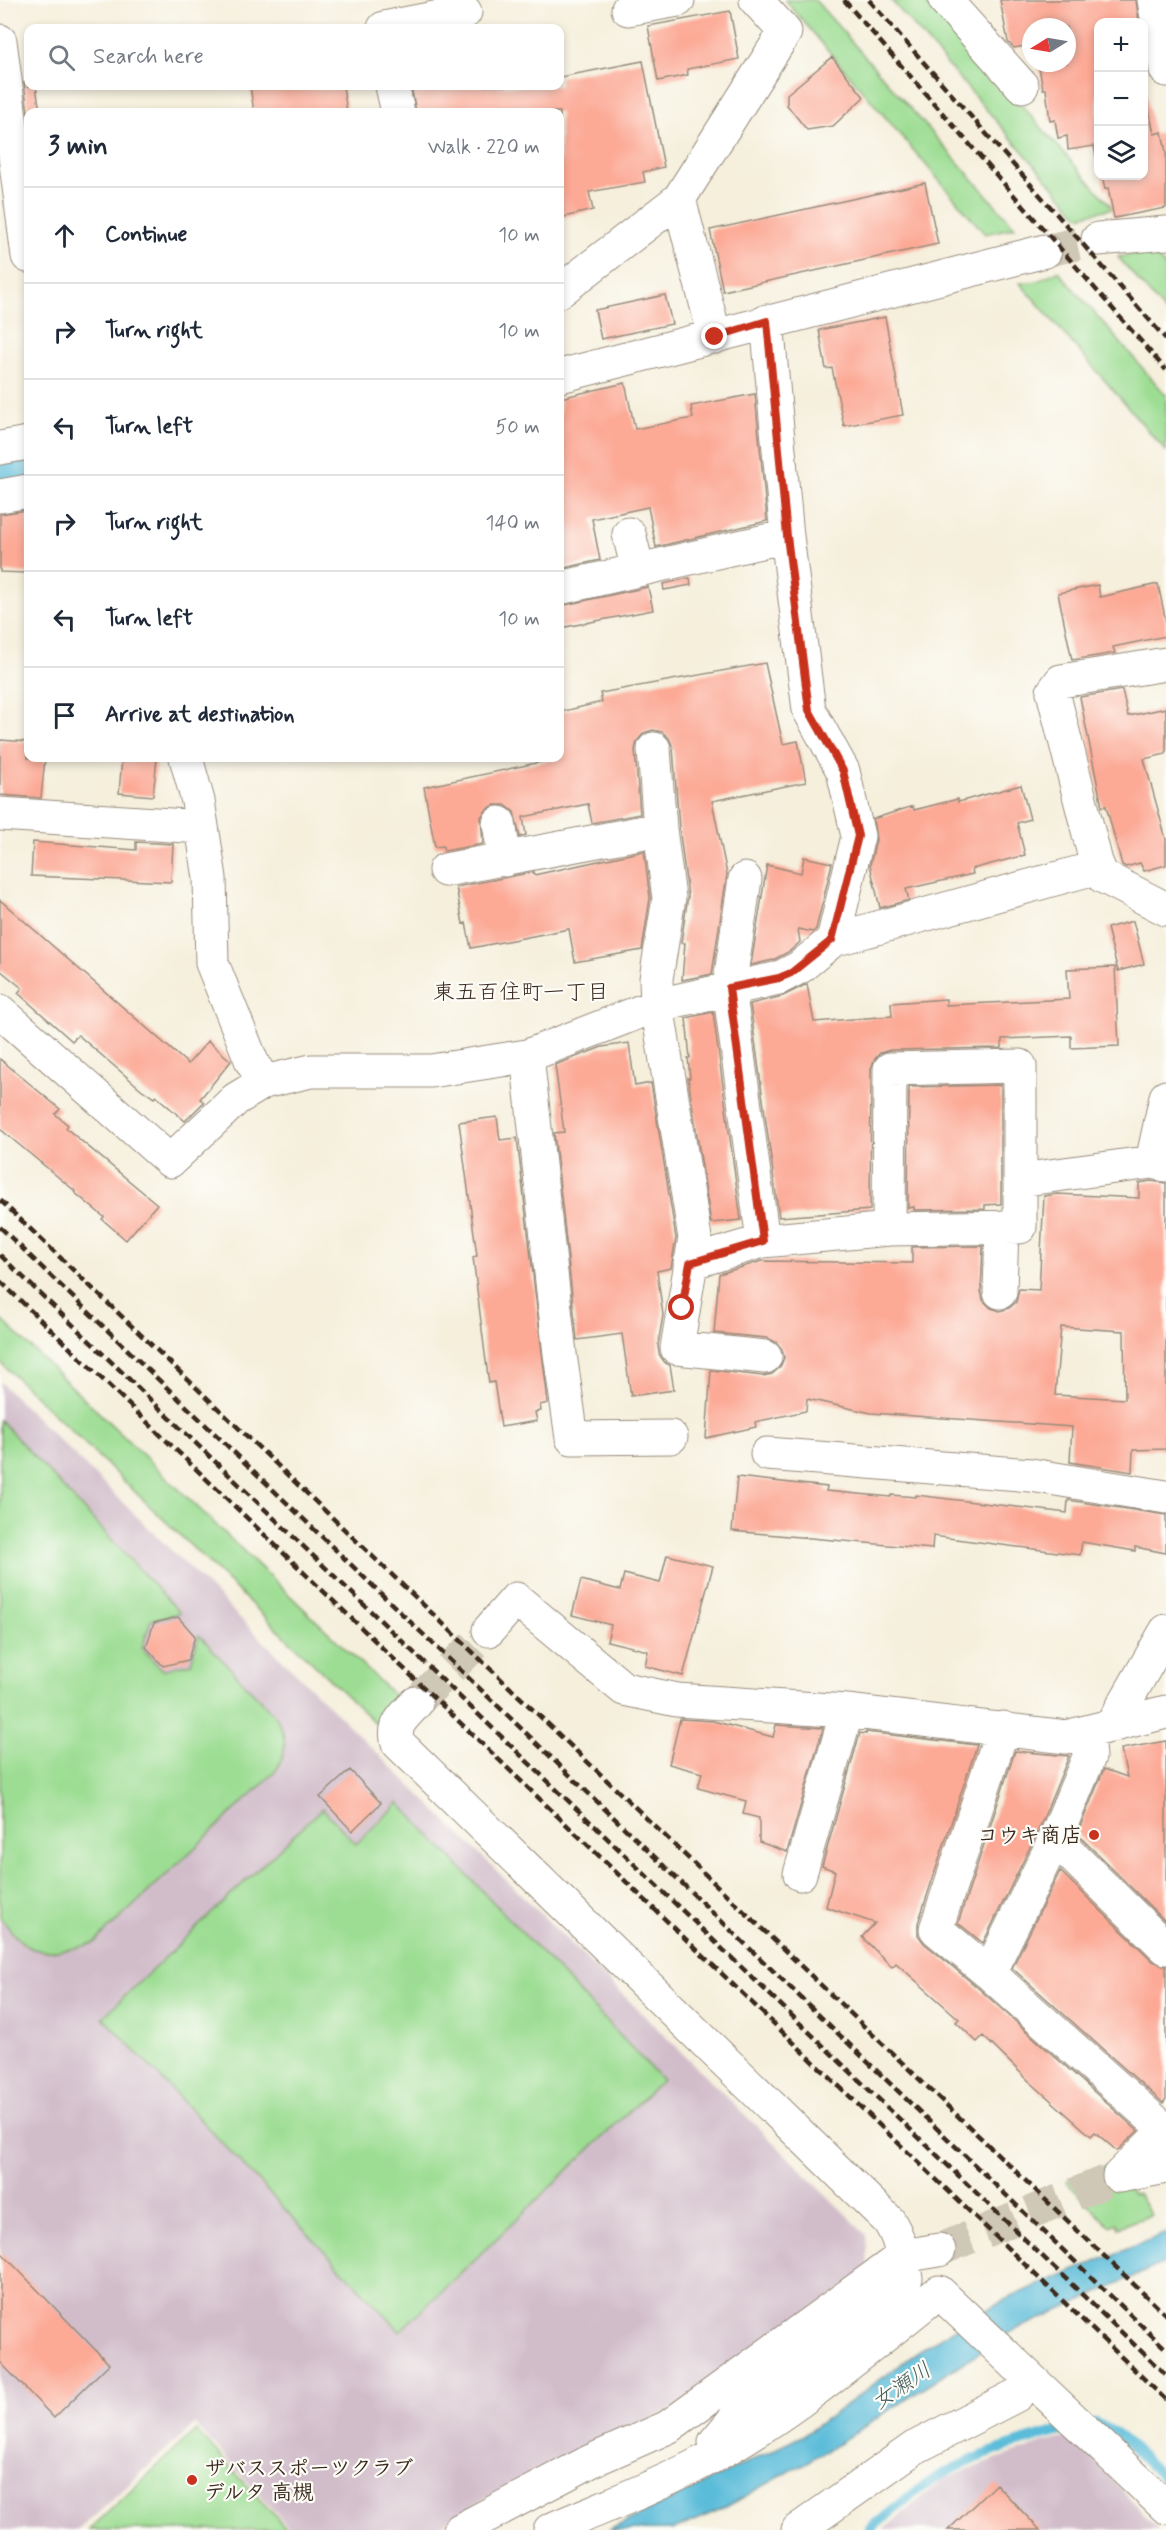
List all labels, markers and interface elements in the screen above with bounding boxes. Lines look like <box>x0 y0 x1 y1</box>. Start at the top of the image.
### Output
north arrow <box>1022 18 1076 72</box>
map controls <box>1094 18 1148 180</box>
button: + <box>1094 18 1148 72</box>
search box <box>24 24 564 90</box>
icon: search <box>45 41 78 74</box>
text: Search here <box>93 43 204 71</box>
button: − <box>1094 72 1148 126</box>
button: layers <box>1094 126 1148 180</box>
text: 3 min <box>48 130 108 164</box>
text: Walk · 220 m <box>428 134 540 161</box>
icon: ahead <box>48 219 81 252</box>
text: Continue <box>105 221 187 249</box>
text: 10 m <box>498 222 540 249</box>
icon: right <box>48 315 81 348</box>
text: Turn right <box>105 317 203 345</box>
text: 10 m <box>498 318 540 345</box>
route end <box>701 323 727 349</box>
icon: left <box>48 411 81 444</box>
text: Turn left <box>105 413 193 441</box>
text: 50 m <box>495 414 540 441</box>
icon: right <box>48 507 81 540</box>
text: Turn right <box>105 509 203 537</box>
text: 140 m <box>486 510 540 537</box>
icon: left <box>48 603 81 636</box>
text: Turn left <box>105 605 193 633</box>
text: 10 m <box>498 606 540 633</box>
icon: arrive <box>48 699 81 732</box>
text: Arrive at destination <box>105 701 295 729</box>
district label: 東五百住町一丁目 <box>433 979 609 1007</box>
route start <box>668 1294 694 1320</box>
place label: コウキ商店 <box>977 1822 1082 1850</box>
marker: コウキ商店 <box>1087 1828 1101 1842</box>
water label: 女瀬川 <box>867 2357 937 2417</box>
place label: ザバススポーツクラブ デルタ 高槻 <box>204 2455 414 2507</box>
marker: ザバススポーツクラブ デルタ 高槻 <box>185 2473 199 2487</box>

